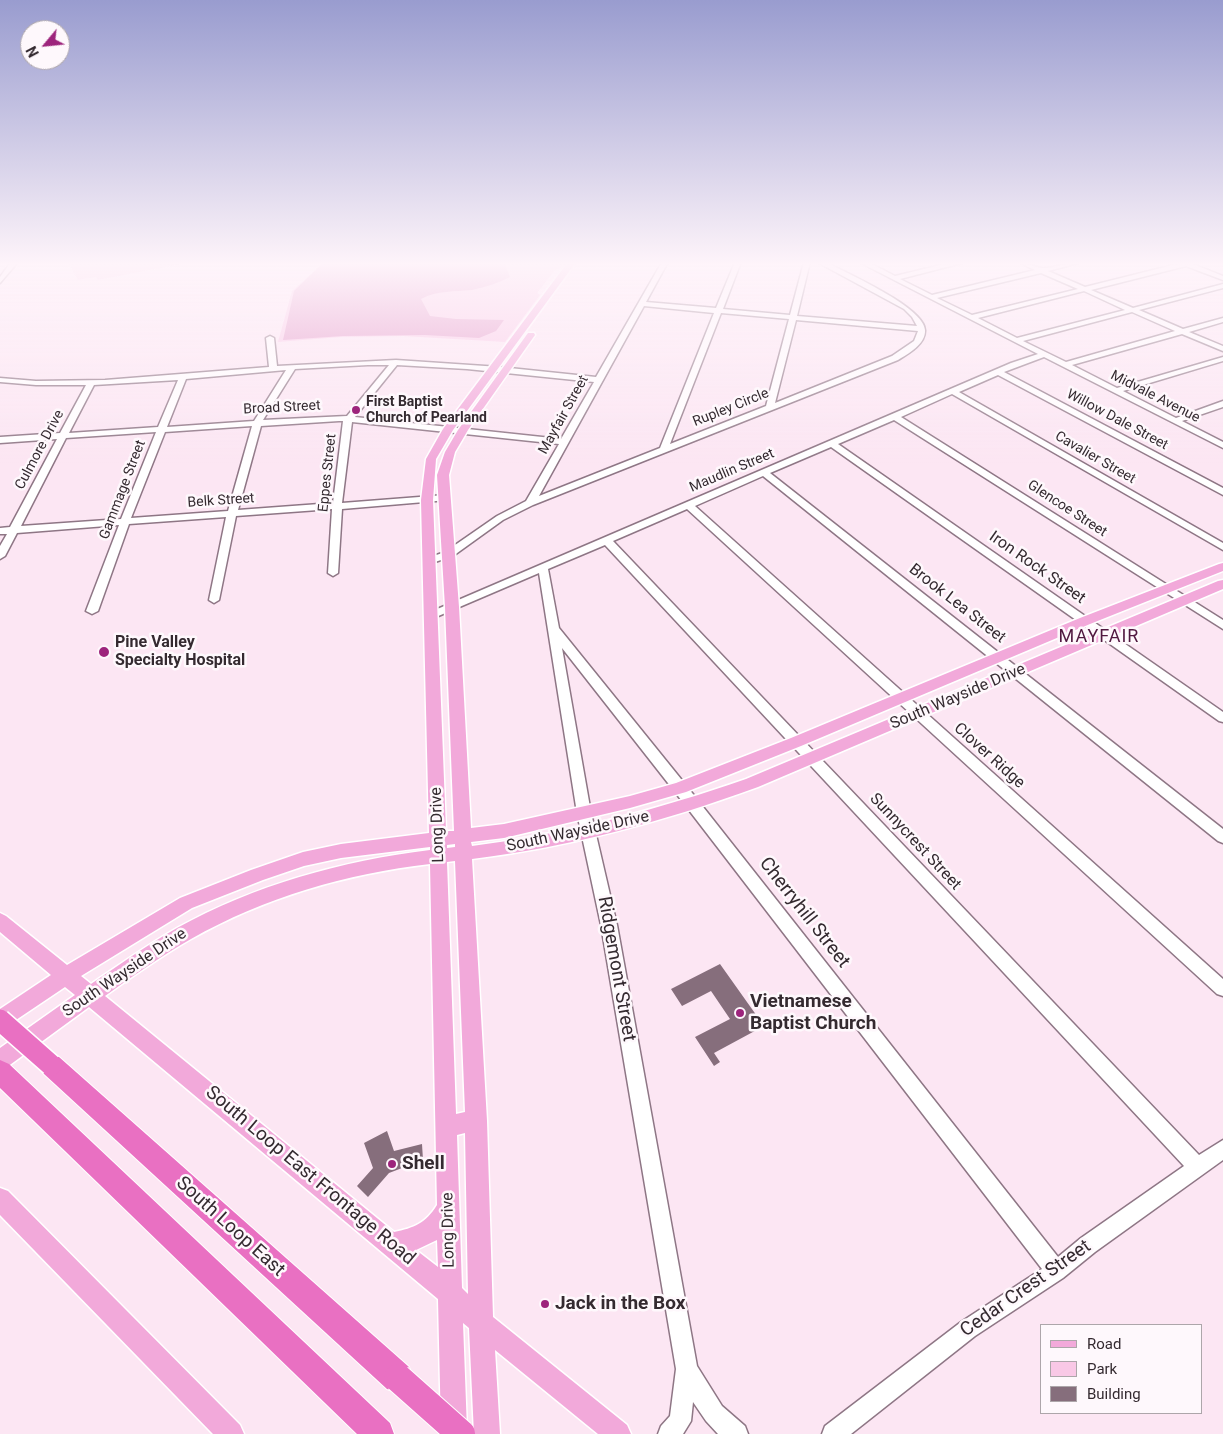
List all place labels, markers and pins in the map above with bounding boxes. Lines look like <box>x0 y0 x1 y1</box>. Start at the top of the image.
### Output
place label: First Baptist Church of Pearland <box>366 394 487 427</box>
marker: First Baptist Church of Pearland <box>350 404 362 416</box>
place label: Pine Valley Specialty Hospital <box>115 633 245 671</box>
marker: Pine Valley Specialty Hospital <box>97 645 111 659</box>
place label: Vietnamese Baptist Church <box>750 991 876 1035</box>
marker: Vietnamese Baptist Church <box>734 1007 746 1019</box>
place label: Shell <box>402 1153 445 1175</box>
marker: Shell <box>386 1158 398 1170</box>
place label: Jack in the Box <box>555 1293 685 1315</box>
marker: Jack in the Box <box>539 1298 551 1310</box>

